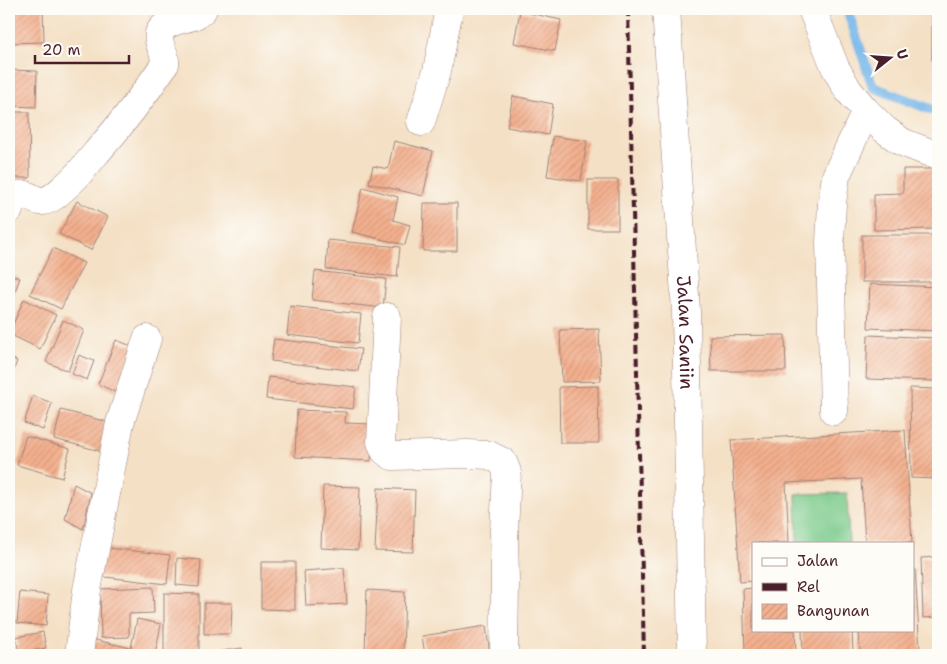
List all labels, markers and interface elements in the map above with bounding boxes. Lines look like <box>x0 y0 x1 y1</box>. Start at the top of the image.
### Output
scale bar <box>35 32 129 64</box>
north arrow <box>864 32 914 82</box>
text: 20 m <box>42 40 81 60</box>
text: U <box>892 47 912 61</box>
street label: Jalan Saniin <box>671 274 700 390</box>
legend <box>752 542 914 632</box>
text: Jalan <box>797 551 838 571</box>
text: Rel <box>797 577 820 597</box>
text: Bangunan <box>797 601 869 621</box>

